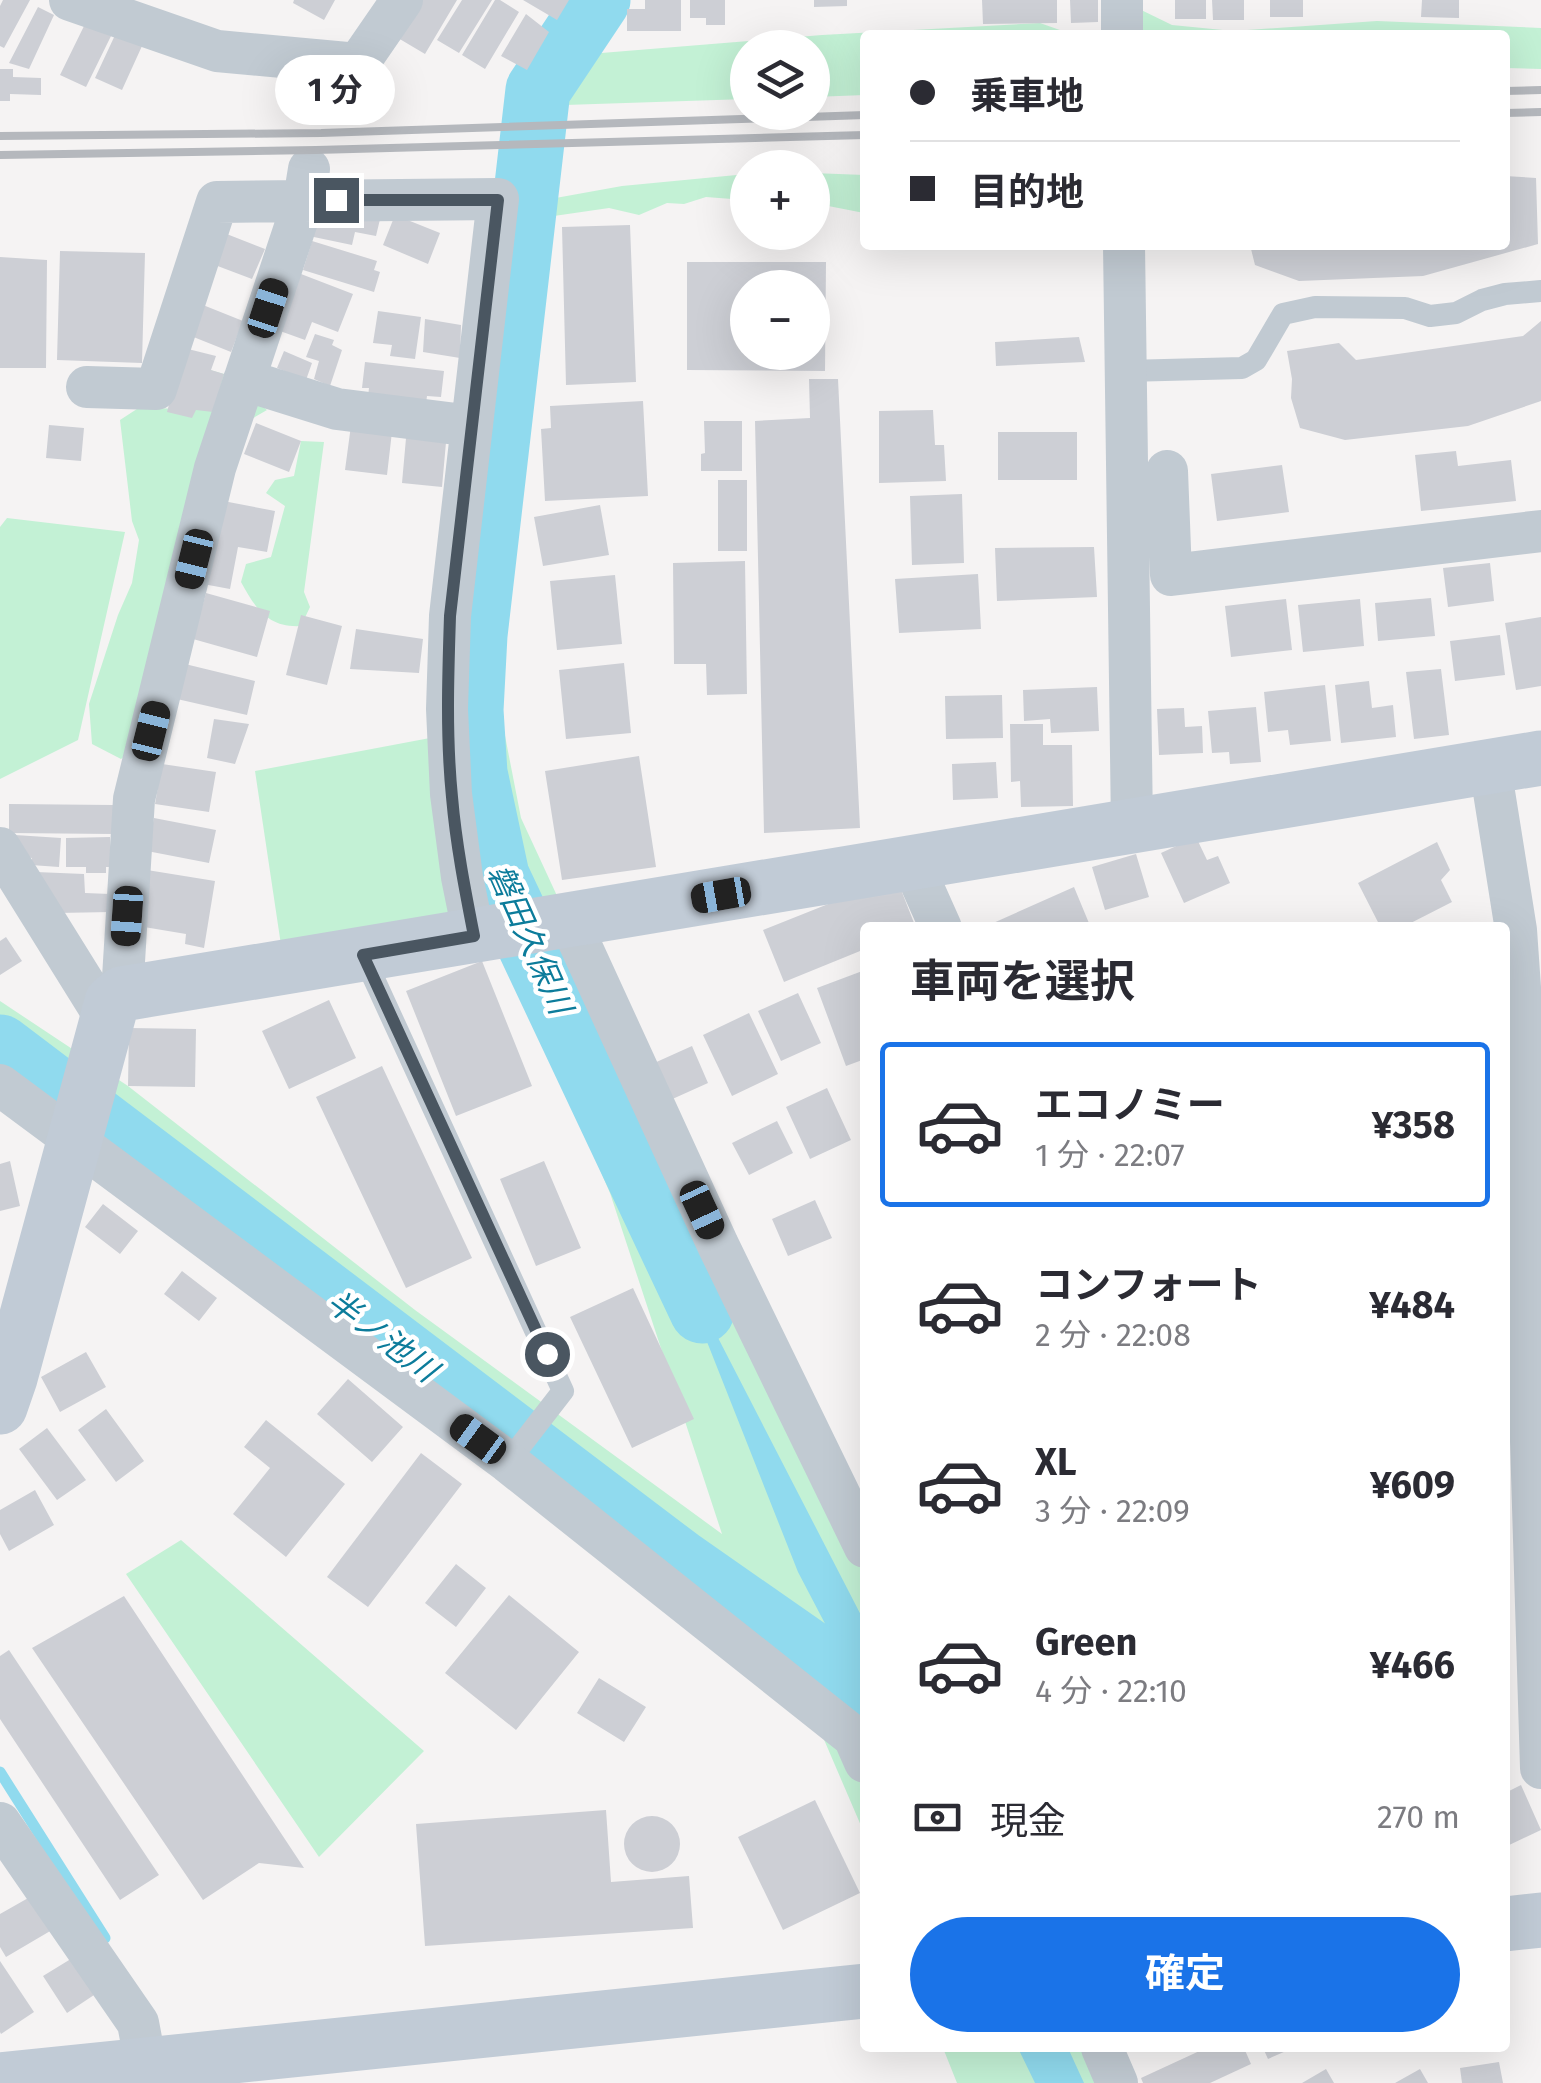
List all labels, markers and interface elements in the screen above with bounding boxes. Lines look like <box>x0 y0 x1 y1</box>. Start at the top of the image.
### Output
map controls <box>730 30 830 370</box>
button: layers <box>730 30 830 130</box>
callout: 1 分 <box>276 55 396 125</box>
text: 1 分 <box>308 71 362 109</box>
text: 乗車地 <box>970 73 1084 119</box>
button: + <box>730 150 830 250</box>
text: 目的地 <box>970 169 1084 215</box>
route end <box>314 178 359 223</box>
button: − <box>730 270 830 370</box>
car <box>244 275 292 341</box>
car <box>172 526 216 592</box>
car <box>129 698 173 764</box>
water label: 磐田久保川 <box>480 858 581 1023</box>
car <box>689 875 753 915</box>
car <box>110 885 144 947</box>
text: 車両を選択 <box>910 955 1135 1009</box>
icon: car <box>915 1080 1005 1170</box>
text: エコノミー <box>1035 1082 1225 1128</box>
text: ¥358 <box>1372 1102 1455 1148</box>
text: 1 分 · 22:07 <box>1035 1136 1185 1174</box>
car <box>676 1176 728 1244</box>
icon: car <box>915 1260 1005 1350</box>
text: コンフォート <box>1035 1262 1262 1308</box>
water label: 半ノ池川 <box>319 1282 447 1391</box>
text: ¥484 <box>1369 1282 1455 1328</box>
text: 2 分 · 22:08 <box>1035 1316 1191 1354</box>
route start <box>525 1332 570 1377</box>
car <box>445 1409 511 1469</box>
text: XL <box>1035 1439 1077 1485</box>
icon: car <box>915 1440 1005 1530</box>
text: ¥609 <box>1370 1462 1455 1508</box>
text: 3 分 · 22:09 <box>1035 1492 1190 1530</box>
text: Green <box>1035 1619 1138 1665</box>
icon: car <box>915 1620 1005 1710</box>
text: ¥466 <box>1370 1642 1455 1688</box>
text: 4 分 · 22:10 <box>1035 1672 1187 1710</box>
icon: cash <box>910 1790 965 1845</box>
text: 現金 <box>990 1798 1066 1844</box>
text: 270 m <box>1377 1798 1460 1836</box>
button: 確定 <box>910 1917 1460 2032</box>

